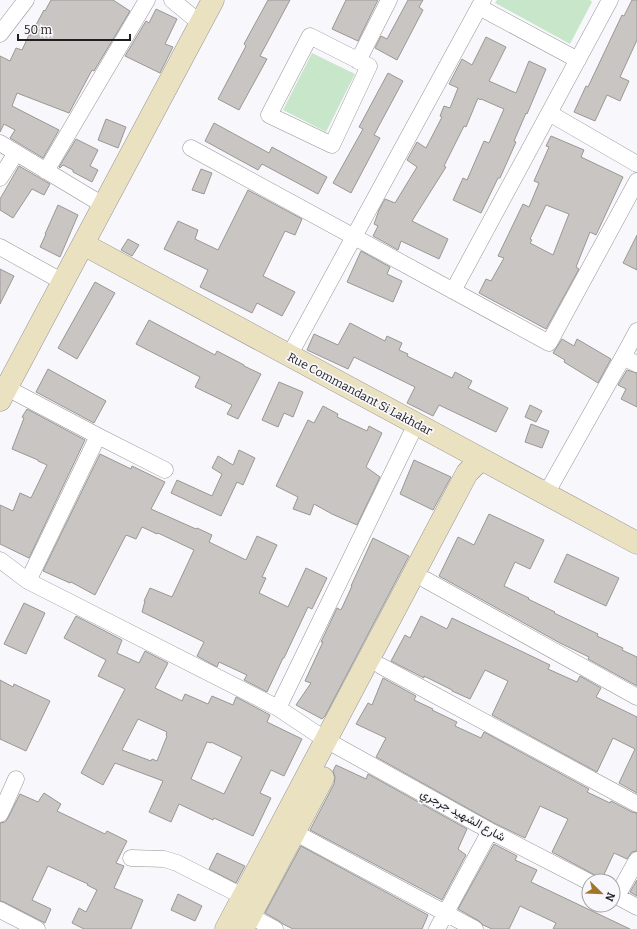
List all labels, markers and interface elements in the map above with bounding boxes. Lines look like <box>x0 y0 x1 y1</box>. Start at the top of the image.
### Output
scale bar <box>18 16 130 42</box>
text: 50 m <box>24 23 53 37</box>
street label: Rue Commandant Si Lakhdar <box>285 350 435 439</box>
street label: شارع الشهيد جرجري <box>417 786 508 847</box>
north arrow <box>581 873 621 913</box>
text: N <box>602 890 617 904</box>

